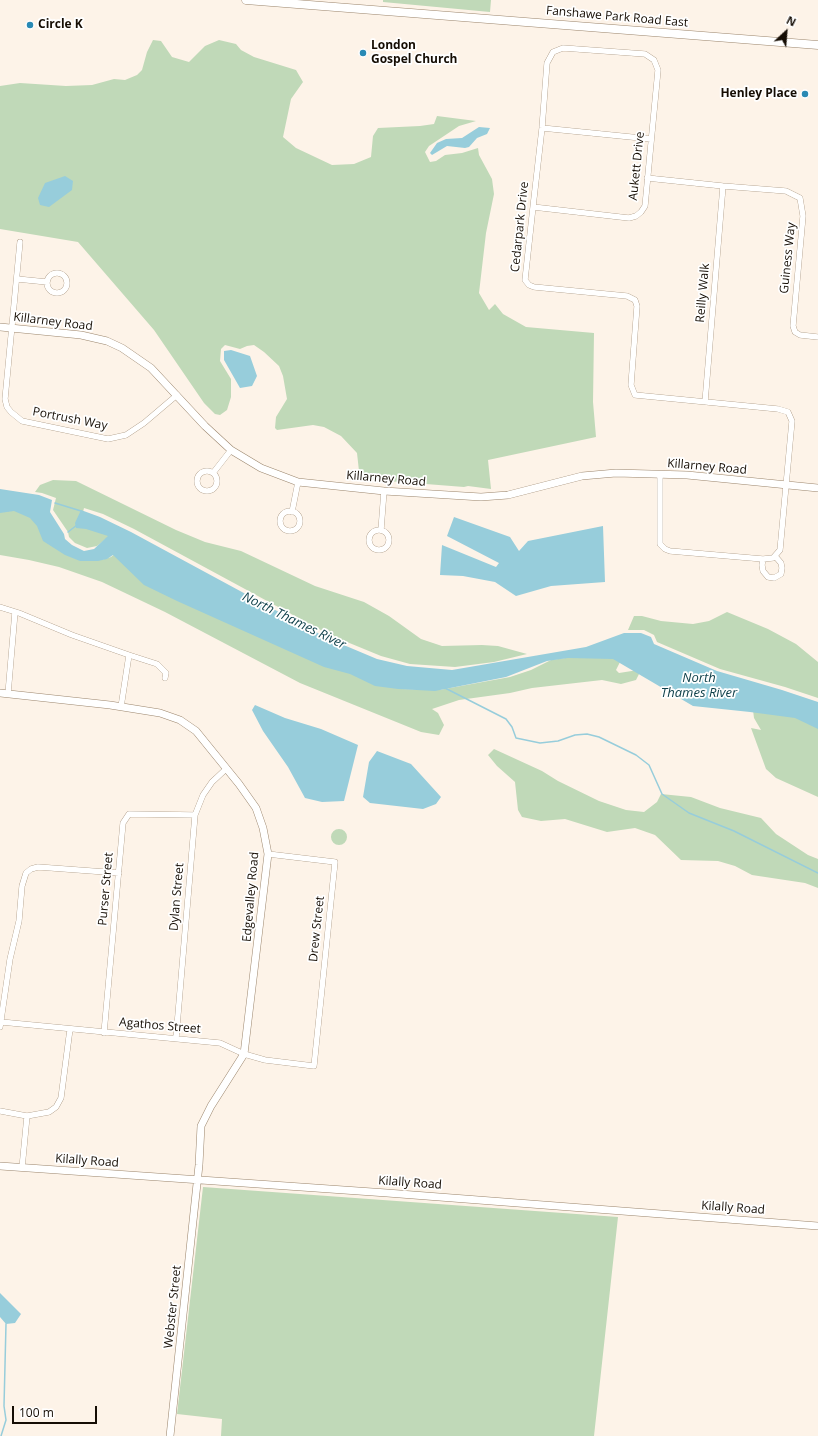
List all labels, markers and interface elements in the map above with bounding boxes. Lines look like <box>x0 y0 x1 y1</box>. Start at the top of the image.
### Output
street label: Fanshawe Park Road East <box>545 4 689 30</box>
north arrow <box>766 12 806 52</box>
text: N <box>784 12 799 29</box>
place label: Circle K <box>38 18 83 32</box>
marker: Circle K <box>25 20 35 30</box>
place label: London Gospel Church <box>371 39 457 67</box>
marker: London Gospel Church <box>358 48 368 58</box>
place label: Henley Place <box>720 87 797 101</box>
marker: Henley Place <box>800 89 810 99</box>
street label: Aukett Drive <box>626 131 648 201</box>
street label: Cedarpark Drive <box>508 181 532 273</box>
street label: Guiness Way <box>777 222 799 294</box>
street label: Reilly Walk <box>693 263 713 323</box>
street label: Killarney Road <box>12 310 94 334</box>
street label: Portrush Way <box>31 405 109 433</box>
street label: Killarney Road <box>667 456 747 478</box>
street label: Killarney Road <box>346 468 426 490</box>
water label: North Thames River <box>240 589 348 653</box>
water label: North Thames River <box>661 670 737 701</box>
street label: Edgevalley Road <box>240 851 262 943</box>
street label: Purser Street <box>96 852 116 926</box>
street label: Dylan Street <box>167 862 187 932</box>
street label: Drew Street <box>306 895 328 963</box>
street label: Agathos Street <box>119 1015 201 1037</box>
street label: Kilally Road <box>55 1152 119 1170</box>
street label: Kilally Road <box>378 1174 442 1192</box>
street label: Kilally Road <box>701 1199 765 1217</box>
street label: Webster Street <box>161 1265 185 1349</box>
scale bar <box>14 1398 99 1424</box>
text: 100 m <box>19 1404 54 1421</box>

